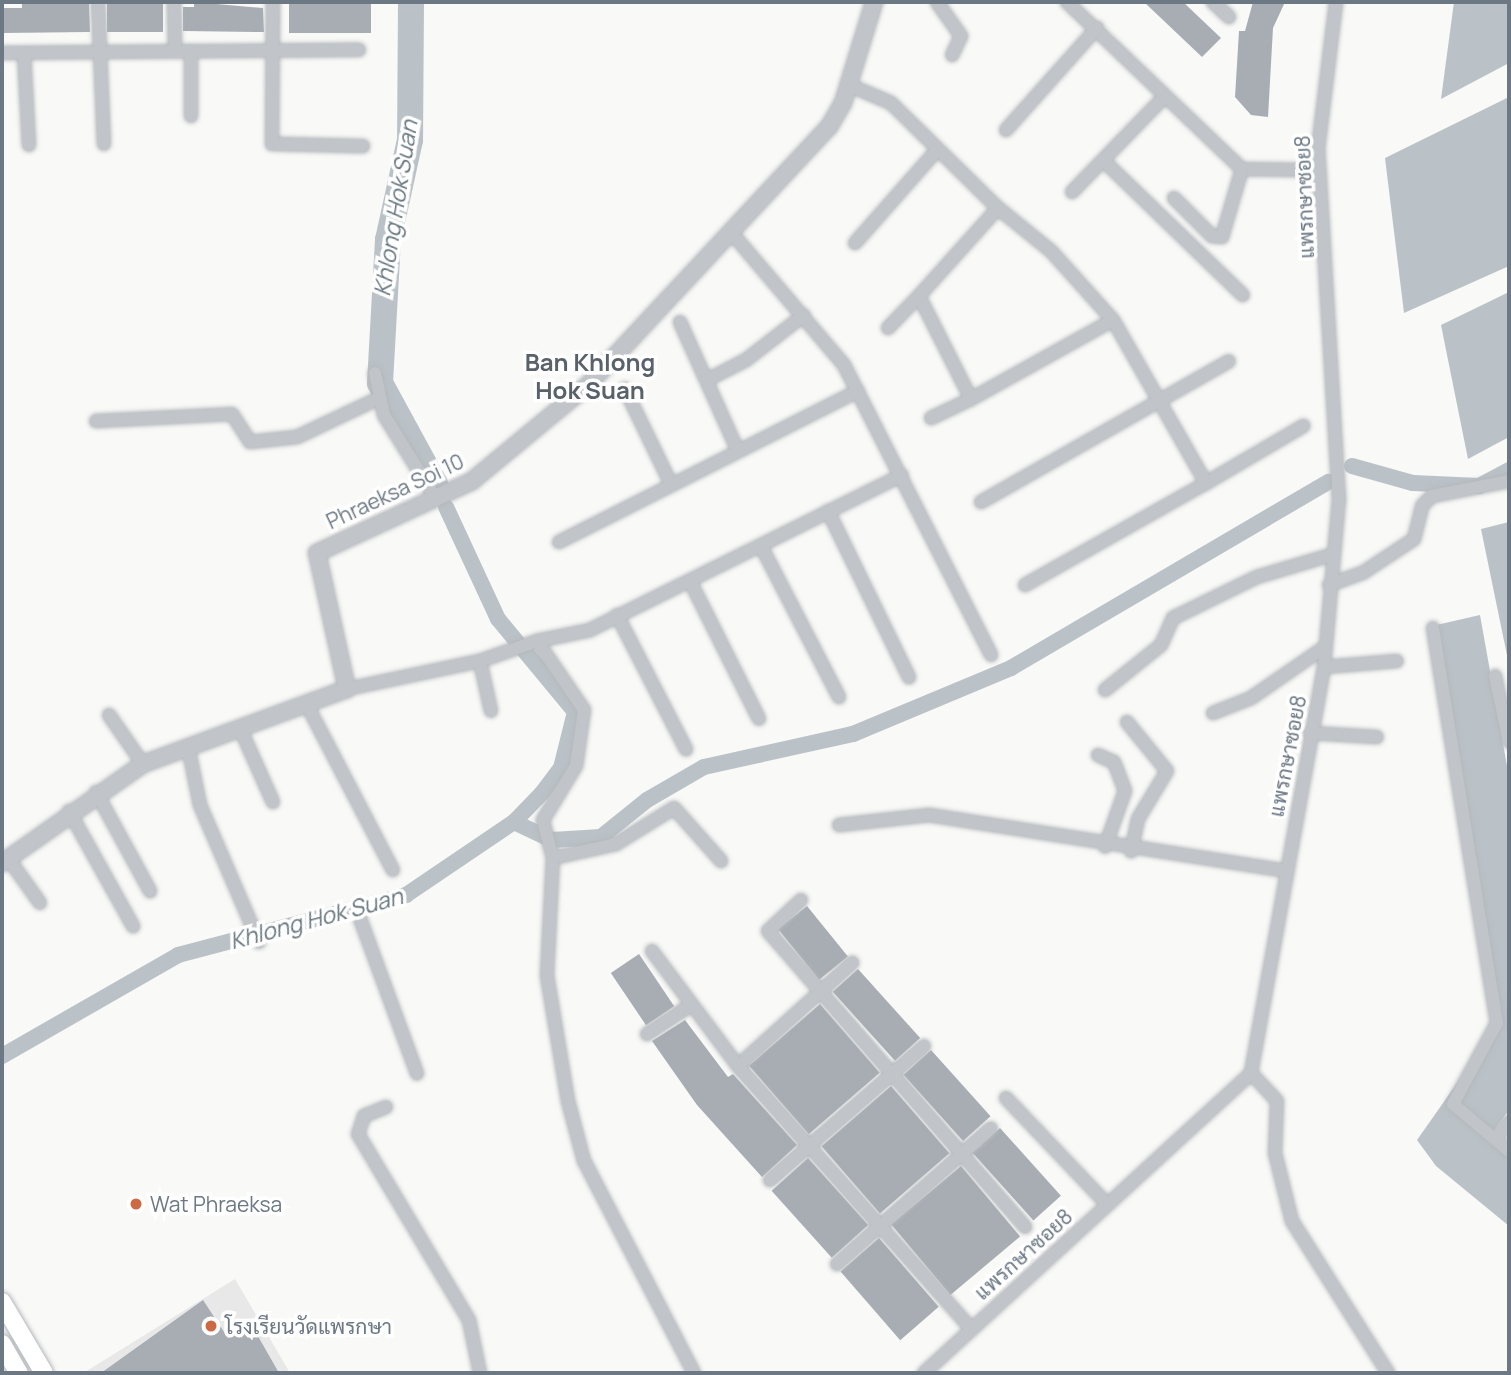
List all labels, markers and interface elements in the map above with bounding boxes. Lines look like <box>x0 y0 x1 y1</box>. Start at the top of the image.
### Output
water label: Khlong Hok Suan <box>367 118 423 298</box>
street label: แพรกษาซอย8 <box>1289 135 1319 259</box>
district label: Ban Khlong Hok Suan <box>525 348 655 404</box>
street label: Phraeksa Soi 10 <box>322 448 468 534</box>
street label: แพรกษาซอย8 <box>1263 693 1311 819</box>
water label: Khlong Hok Suan <box>227 882 405 954</box>
place label: Wat Phraeksa <box>150 1191 282 1217</box>
marker: Wat Phraeksa <box>128 1196 144 1212</box>
street label: แพรกษาซอย8 <box>969 1203 1077 1305</box>
place label: โรงเรียนวัดแพรกษา <box>225 1313 392 1339</box>
marker: โรงเรียนวัดแพรกษา <box>203 1318 219 1334</box>

